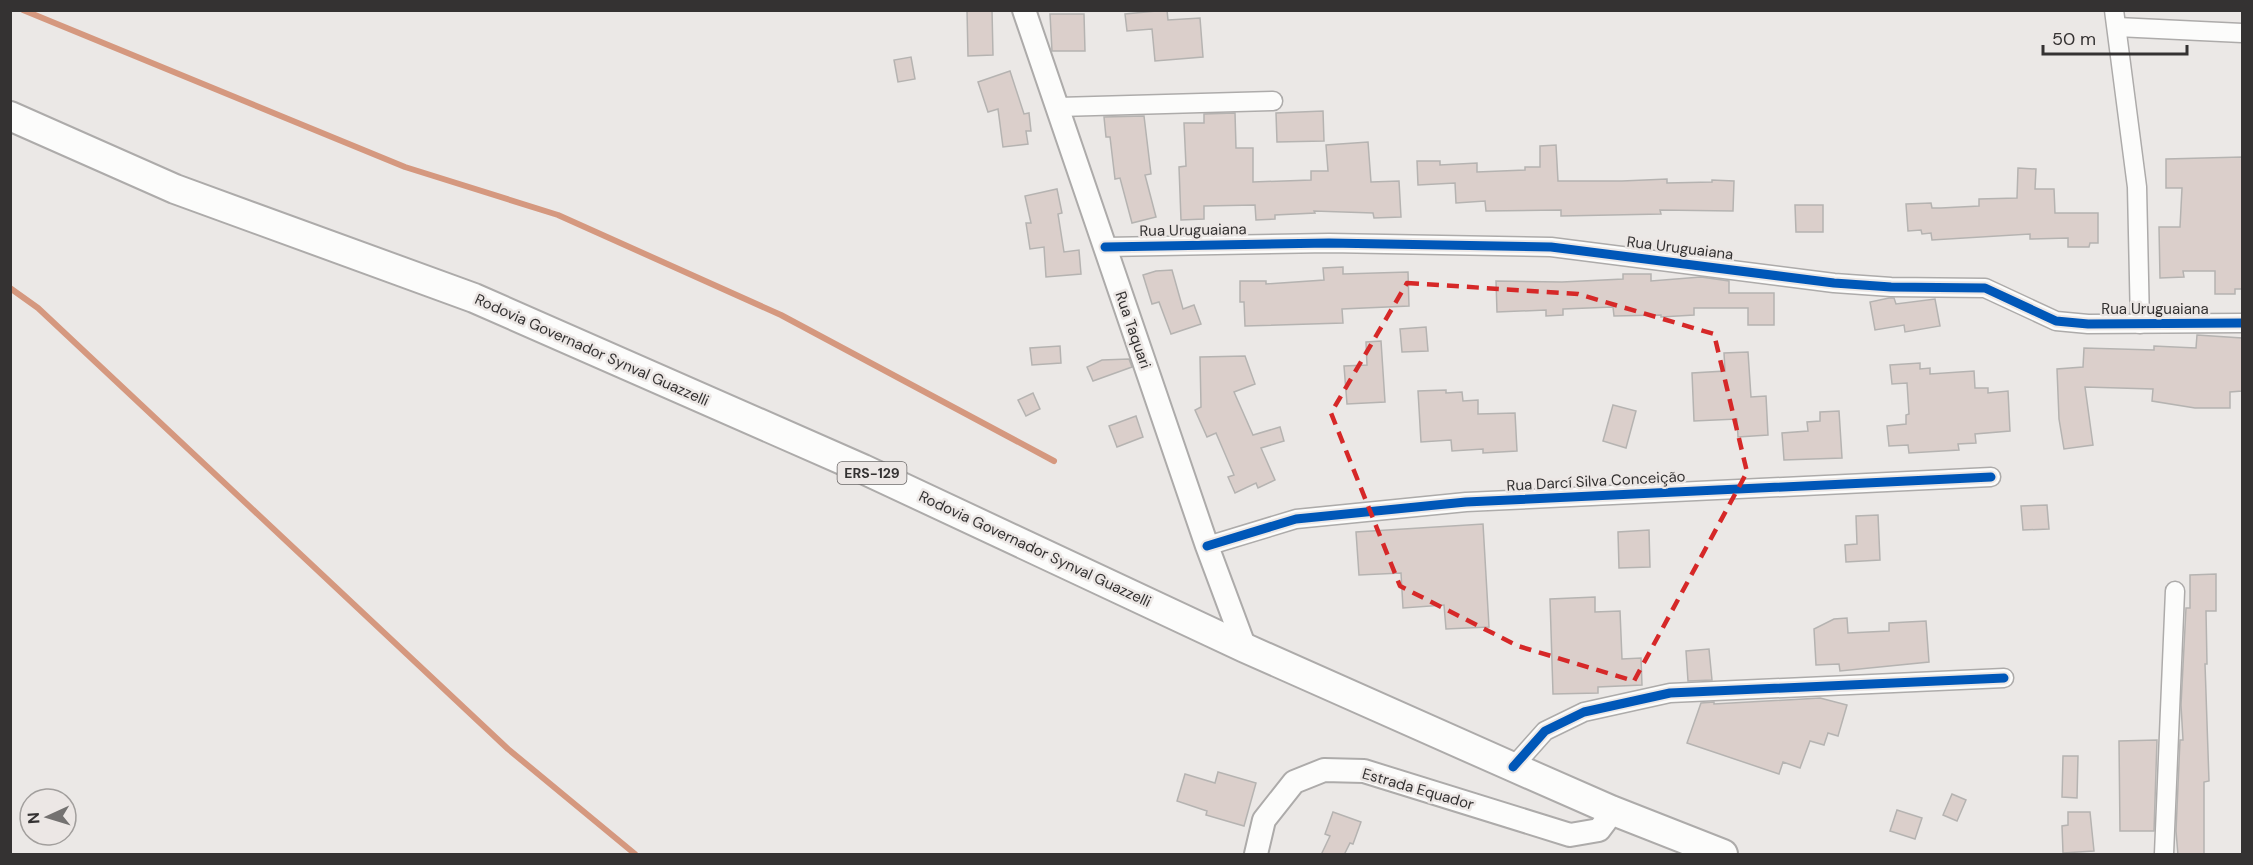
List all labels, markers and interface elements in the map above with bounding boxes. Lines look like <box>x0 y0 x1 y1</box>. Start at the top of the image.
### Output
scale bar <box>2043 18 2187 56</box>
text: 50 m <box>2052 27 2096 51</box>
street label: Rua Uruguaiana <box>1139 219 1247 241</box>
street label: Rua Uruguaiana <box>1626 232 1734 264</box>
street label: Rodovia Governador Synval Guazzelli <box>472 289 712 411</box>
street label: Rua Taquari <box>1110 289 1156 371</box>
street label: Rua Uruguaiana <box>2101 299 2209 319</box>
road number: ERS-129 <box>838 462 906 484</box>
street label: Rua Darcí Silva Conceição <box>1506 466 1686 496</box>
street label: Rodovia Governador Synval Guazzelli <box>916 486 1154 612</box>
street label: Estrada Equador <box>1360 763 1477 815</box>
north arrow <box>18 787 78 847</box>
text: N <box>23 811 44 825</box>

